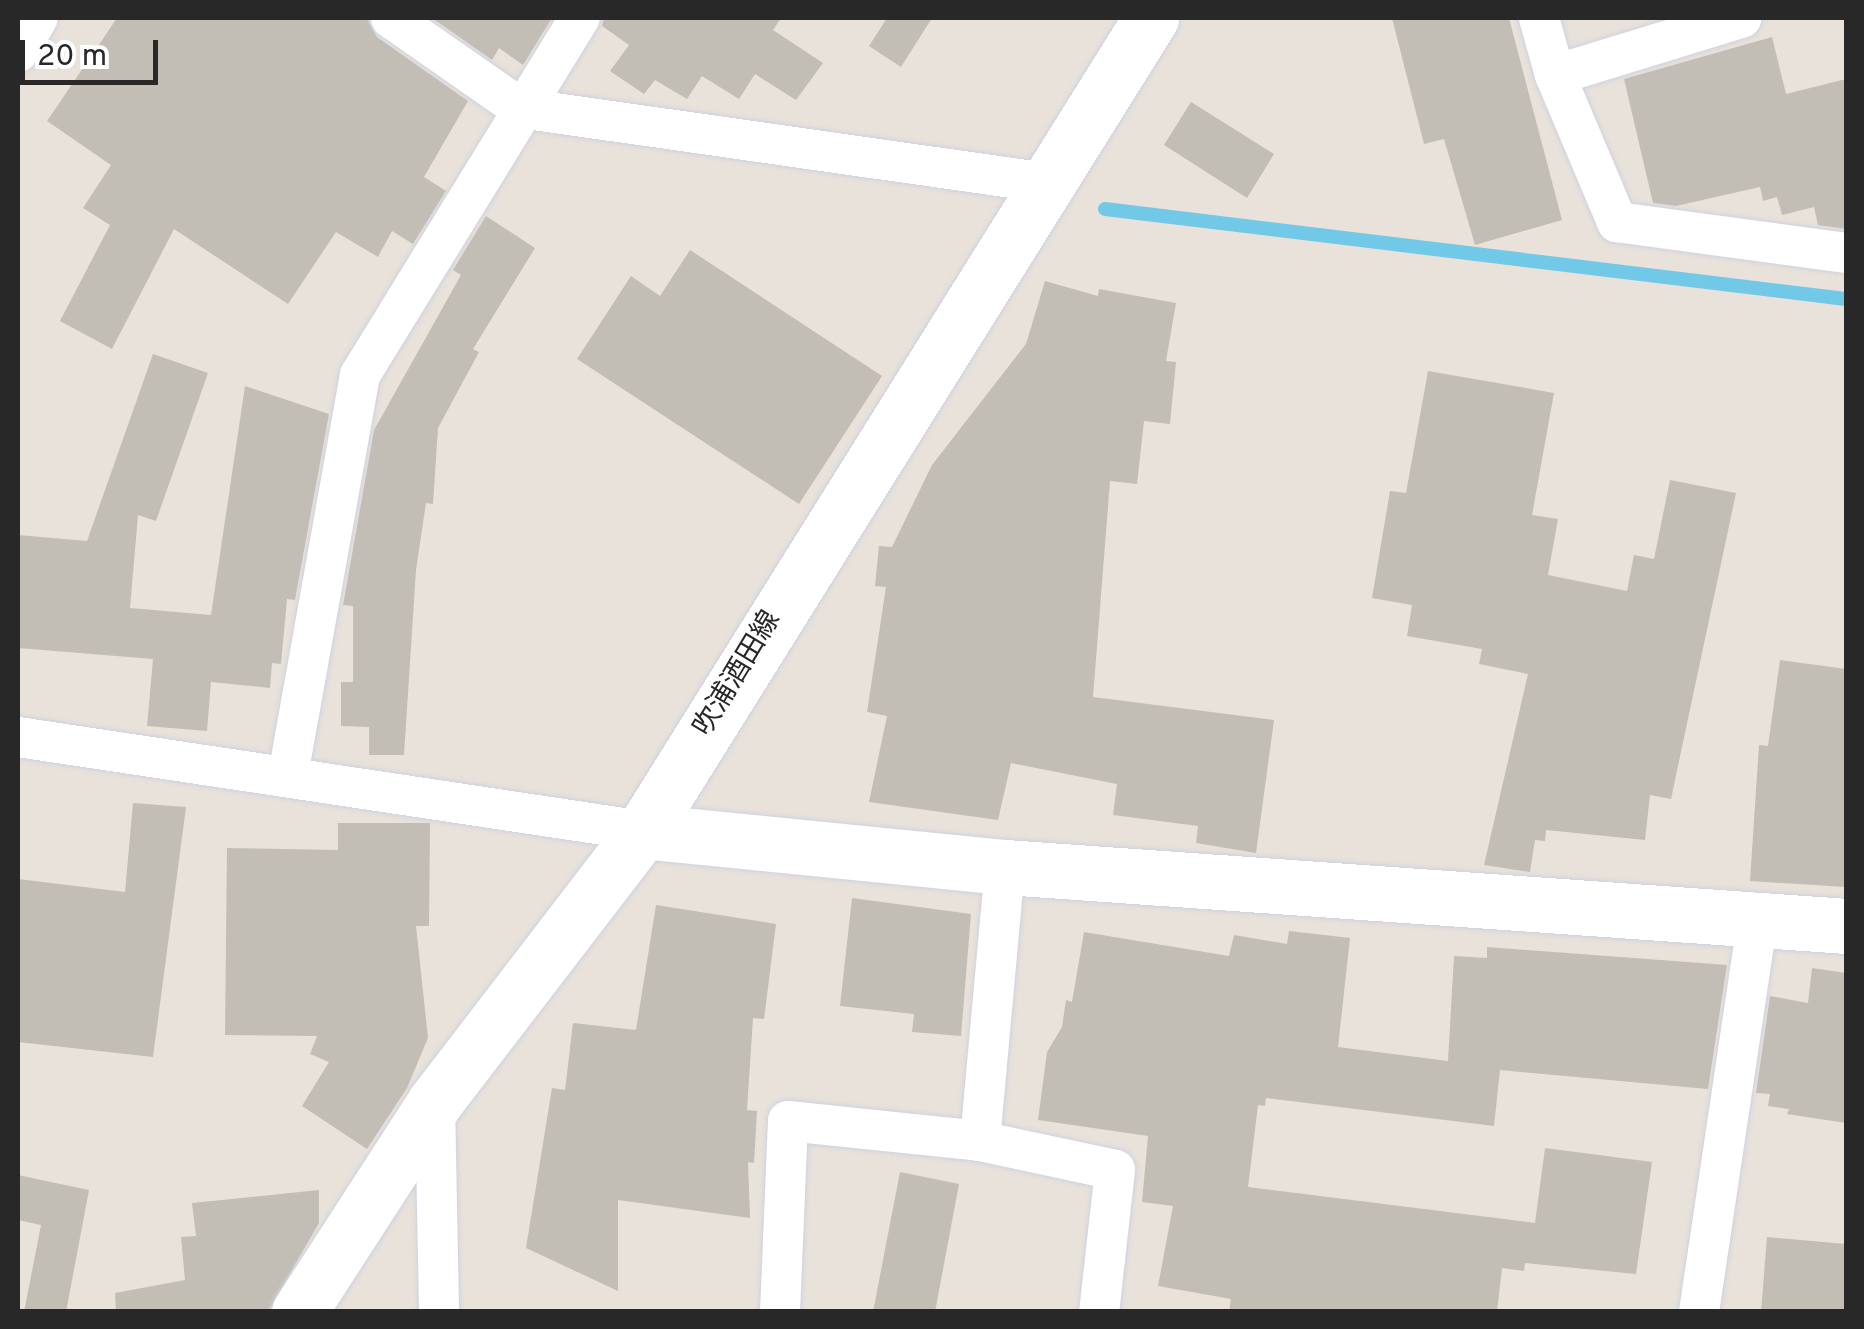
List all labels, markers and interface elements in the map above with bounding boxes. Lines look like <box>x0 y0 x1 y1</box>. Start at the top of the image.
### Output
scale bar <box>25 20 162 82</box>
text: 20 m <box>37 39 107 76</box>
street label: 吹浦酒田線 <box>688 605 788 743</box>

